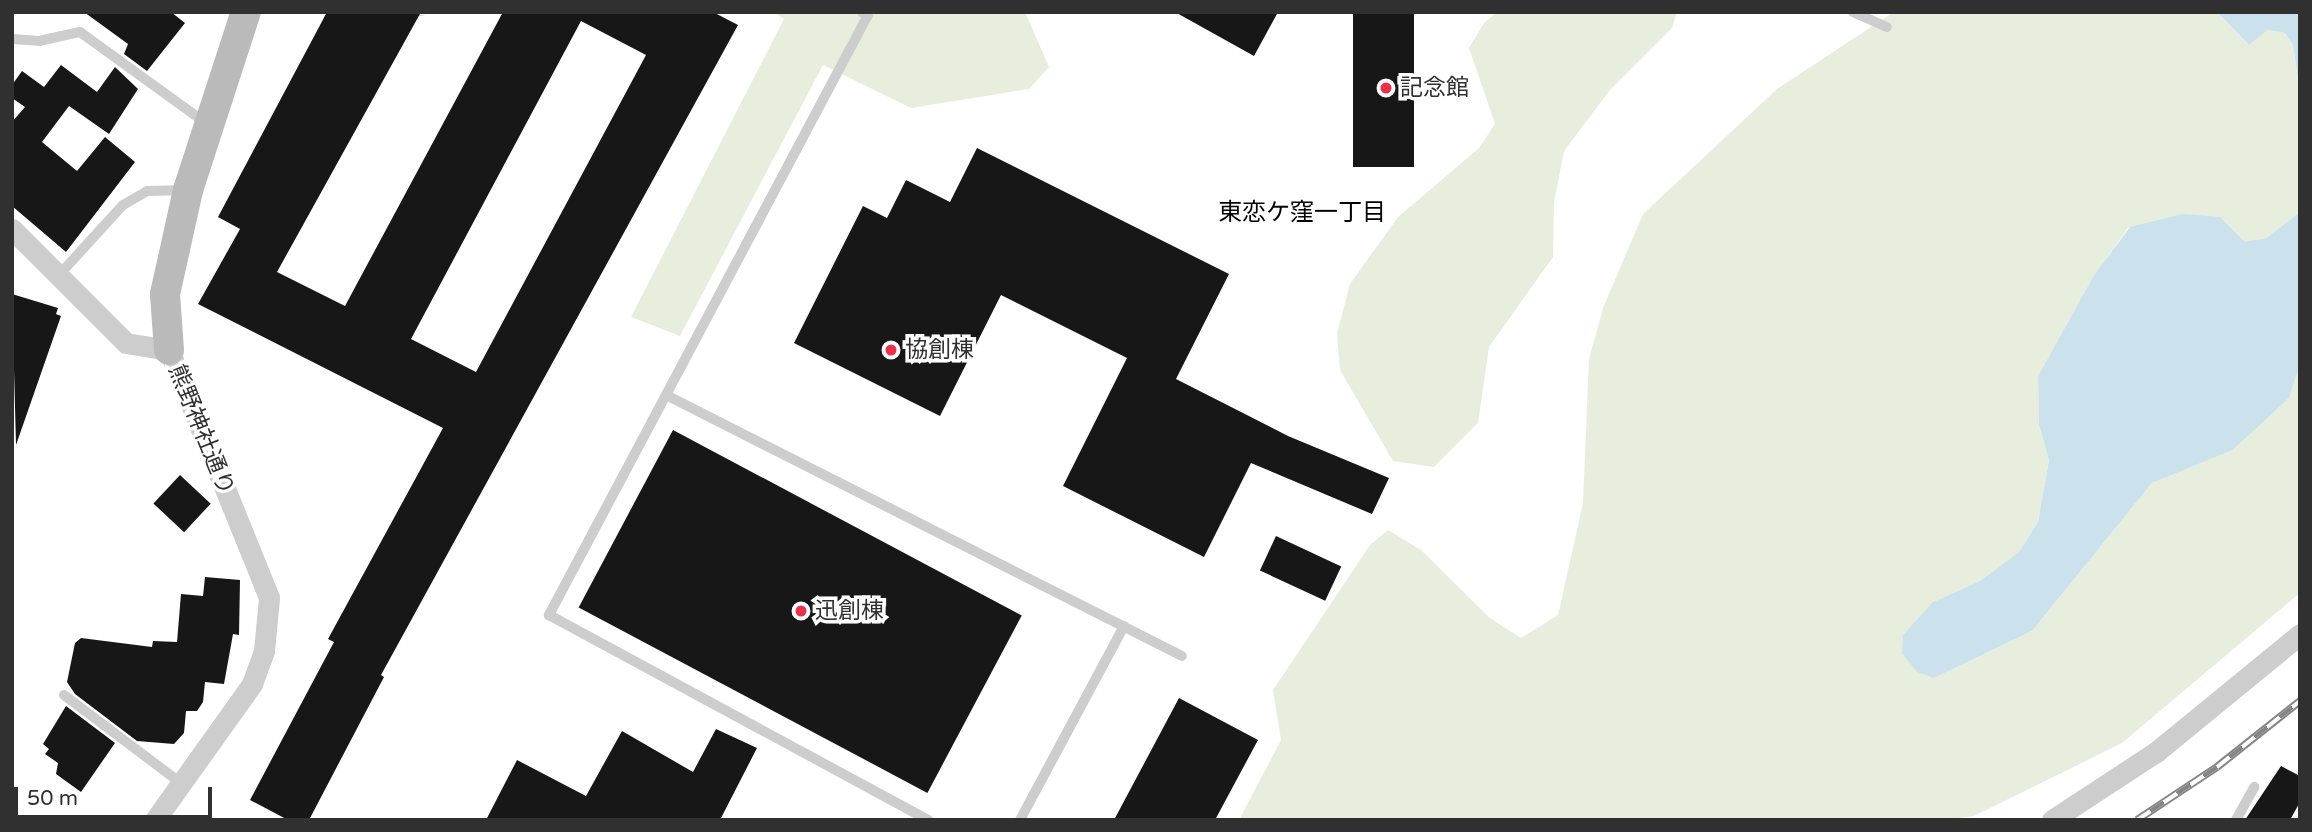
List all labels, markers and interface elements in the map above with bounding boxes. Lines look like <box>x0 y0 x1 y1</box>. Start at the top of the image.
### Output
place label: 記念館 <box>1400 74 1469 102</box>
marker: 記念館 <box>1378 80 1394 96</box>
district label: 東恋ケ窪一丁目 <box>1218 199 1386 227</box>
place label: 協創棟 <box>905 336 974 364</box>
marker: 協創棟 <box>883 342 899 358</box>
street label: 熊野神社通り <box>162 361 240 499</box>
place label: 迅創棟 <box>815 597 884 625</box>
marker: 迅創棟 <box>793 603 809 619</box>
scale bar <box>18 772 215 816</box>
text: 50 m <box>27 786 78 811</box>

